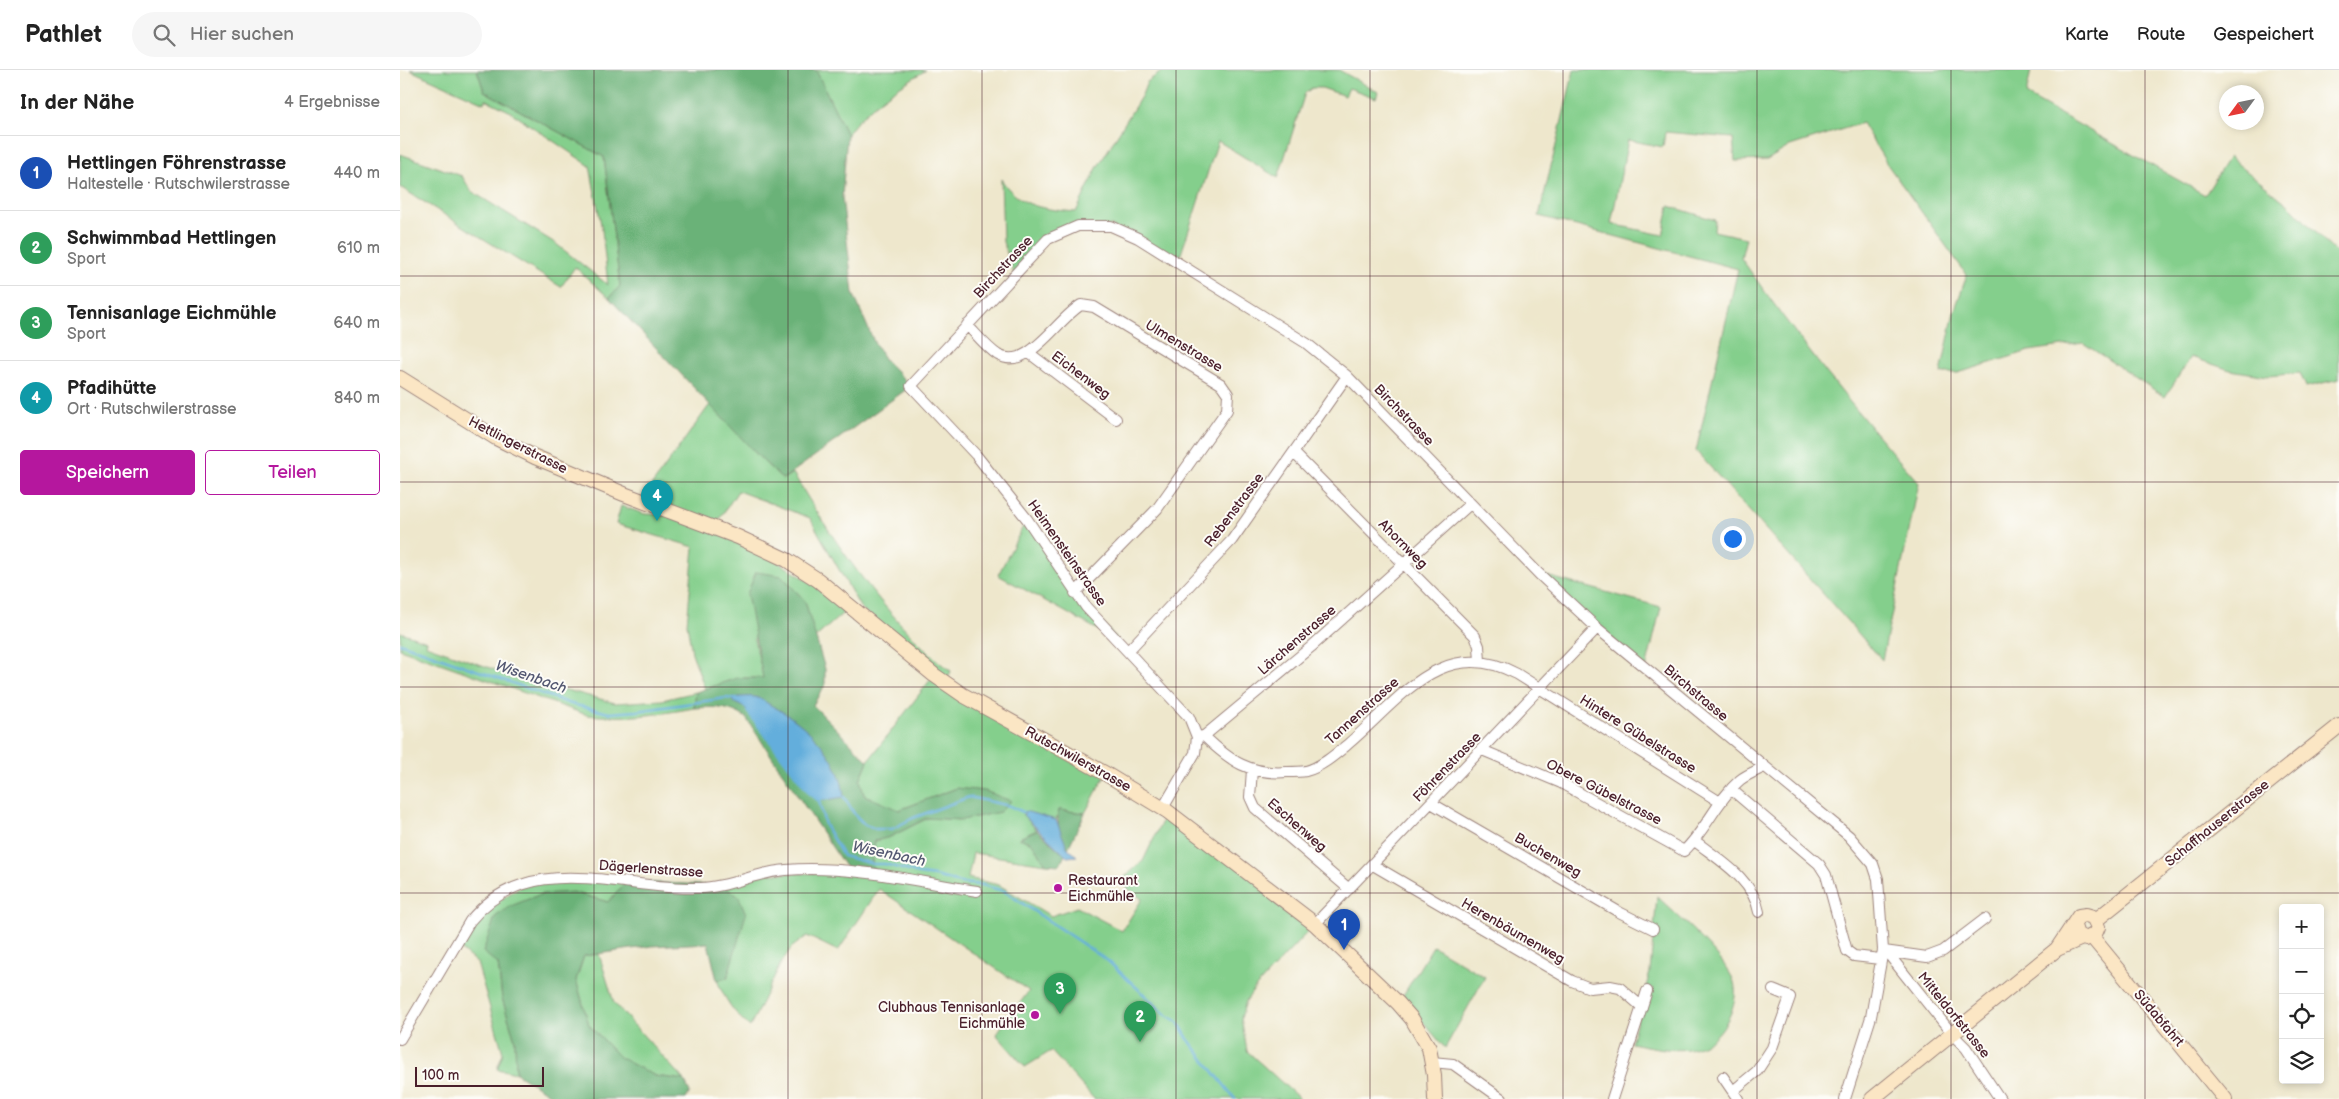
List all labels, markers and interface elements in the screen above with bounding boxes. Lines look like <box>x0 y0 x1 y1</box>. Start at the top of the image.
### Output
search box <box>132 12 482 57</box>
text: Pathlet <box>25 20 102 49</box>
icon: search <box>150 21 178 49</box>
text: Hier suchen <box>190 23 294 46</box>
text: Karte <box>2065 24 2109 45</box>
text: Route <box>2137 24 2185 45</box>
text: Gespeichert <box>2213 24 2314 45</box>
north arrow <box>2219 85 2264 130</box>
text: In der Nähe <box>20 90 134 115</box>
text: 4 Ergebnisse <box>284 93 380 112</box>
text: Hettlingen Föhrenstrasse <box>67 152 286 175</box>
text: 1 <box>33 164 39 183</box>
text: 440 m <box>334 164 380 183</box>
text: Haltestelle · Rutschwilerstrasse <box>67 175 290 194</box>
text: Schwimmbad Hettlingen <box>67 227 276 250</box>
street label: Birchstrasse <box>970 232 1036 302</box>
text: 2 <box>31 239 41 258</box>
text: 610 m <box>337 239 380 258</box>
text: Sport <box>67 250 106 269</box>
text: Tennisanlage Eichmühle <box>67 302 277 325</box>
text: 3 <box>31 314 41 333</box>
text: 640 m <box>334 314 380 333</box>
street label: Ulmenstrasse <box>1142 316 1226 376</box>
text: Sport <box>67 325 106 344</box>
street label: Eichenweg <box>1048 347 1114 403</box>
text: Pfadihütte <box>67 377 156 400</box>
street label: Birchstrasse <box>1370 381 1438 449</box>
text: 4 <box>31 389 41 408</box>
text: 840 m <box>334 389 380 408</box>
text: Ort · Rutschwilerstrasse <box>67 400 237 419</box>
street label: Hettlingerstrasse <box>466 413 570 477</box>
button: Speichern <box>20 450 195 495</box>
button: Teilen <box>205 450 380 495</box>
street label: Rebenstrasse <box>1201 470 1267 550</box>
pin: 4 <box>641 480 673 521</box>
street label: Heimensteinstrasse <box>1024 497 1110 609</box>
street label: Ahornweg <box>1375 516 1431 572</box>
your location <box>1720 526 1746 552</box>
street label: Lärchenstrasse <box>1255 601 1339 679</box>
water label: Wisenbach <box>493 656 569 698</box>
street label: Birchstrasse <box>1660 661 1732 725</box>
street label: Tannenstrasse <box>1322 674 1402 748</box>
street label: Hintere Gübelstrasse <box>1577 691 1699 777</box>
street label: Rutschwilerstrasse <box>1022 723 1134 795</box>
street label: Föhrenstrasse <box>1409 729 1485 805</box>
street label: Obere Gübelstrasse <box>1543 755 1665 829</box>
street label: Schaffhauserstrasse <box>2162 776 2272 870</box>
street label: Eschenweg <box>1264 795 1330 855</box>
street label: Buchenweg <box>1512 829 1584 881</box>
water label: Wisenbach <box>851 837 927 871</box>
street label: Dägerlenstrasse <box>598 857 704 881</box>
place label: Restaurant Eichmühle <box>1068 872 1138 905</box>
marker: Restaurant Eichmühle <box>1052 882 1064 894</box>
street label: Herenbäumenweg <box>1458 894 1568 968</box>
map controls <box>2279 904 2324 1084</box>
button: + <box>2279 904 2324 949</box>
pin: 1 <box>1328 909 1360 950</box>
button: − <box>2279 949 2324 994</box>
street label: Mitteldorfstrasse <box>1914 968 1994 1062</box>
pin: 3 <box>1044 973 1076 1014</box>
street label: Südabfahrt <box>2130 986 2188 1050</box>
button: locate <box>2279 994 2324 1039</box>
place label: Clubhaus Tennisanlage Eichmühle <box>878 999 1025 1032</box>
pin: 2 <box>1124 1001 1156 1042</box>
marker: Clubhaus Tennisanlage Eichmühle <box>1029 1009 1041 1021</box>
button: layers <box>2279 1039 2324 1084</box>
scale bar <box>415 1064 544 1087</box>
text: 100 m <box>422 1067 459 1084</box>

